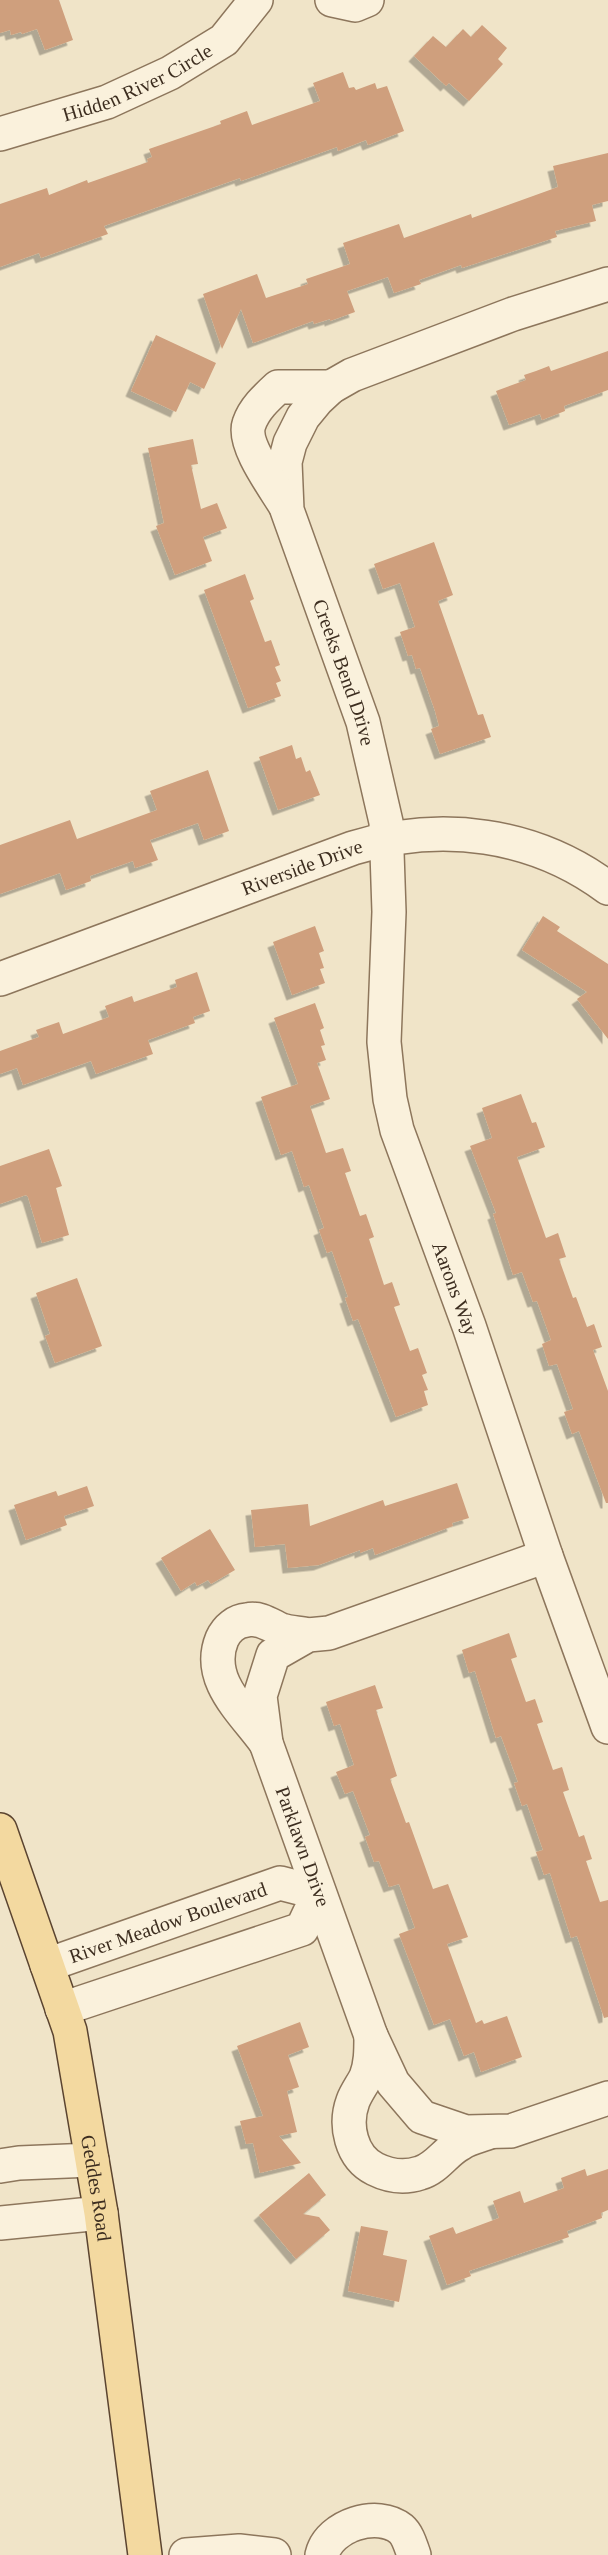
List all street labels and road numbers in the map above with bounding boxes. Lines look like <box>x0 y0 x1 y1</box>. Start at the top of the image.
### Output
street label: Hidden River Circle <box>60 39 216 126</box>
street label: Creeks Bend Drive <box>309 596 379 748</box>
street label: Riverside Drive <box>238 835 365 899</box>
street label: Aarons Way <box>428 1239 482 1339</box>
street label: Parklawn Drive <box>271 1783 335 1910</box>
street label: River Meadow Boulevard <box>66 1878 269 1967</box>
street label: Geddes Road <box>77 2133 116 2242</box>

